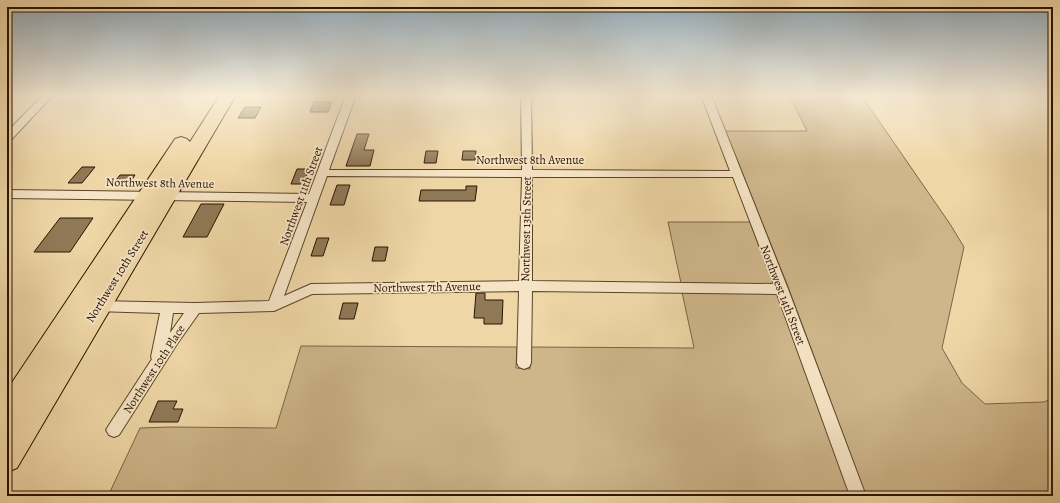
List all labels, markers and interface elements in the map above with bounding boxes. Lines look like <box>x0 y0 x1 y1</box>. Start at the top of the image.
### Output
street label: Northwest 11th Street <box>276 144 326 248</box>
street label: Northwest 8th Avenue <box>476 152 584 168</box>
street label: Northwest 8th Avenue <box>106 174 214 192</box>
street label: Northwest 13th Street <box>517 176 535 282</box>
street label: Northwest 10th Street <box>82 227 152 325</box>
street label: Northwest 14th Street <box>757 243 809 347</box>
street label: Northwest 7th Avenue <box>373 278 481 296</box>
street label: Northwest 10th Place <box>119 322 189 416</box>

